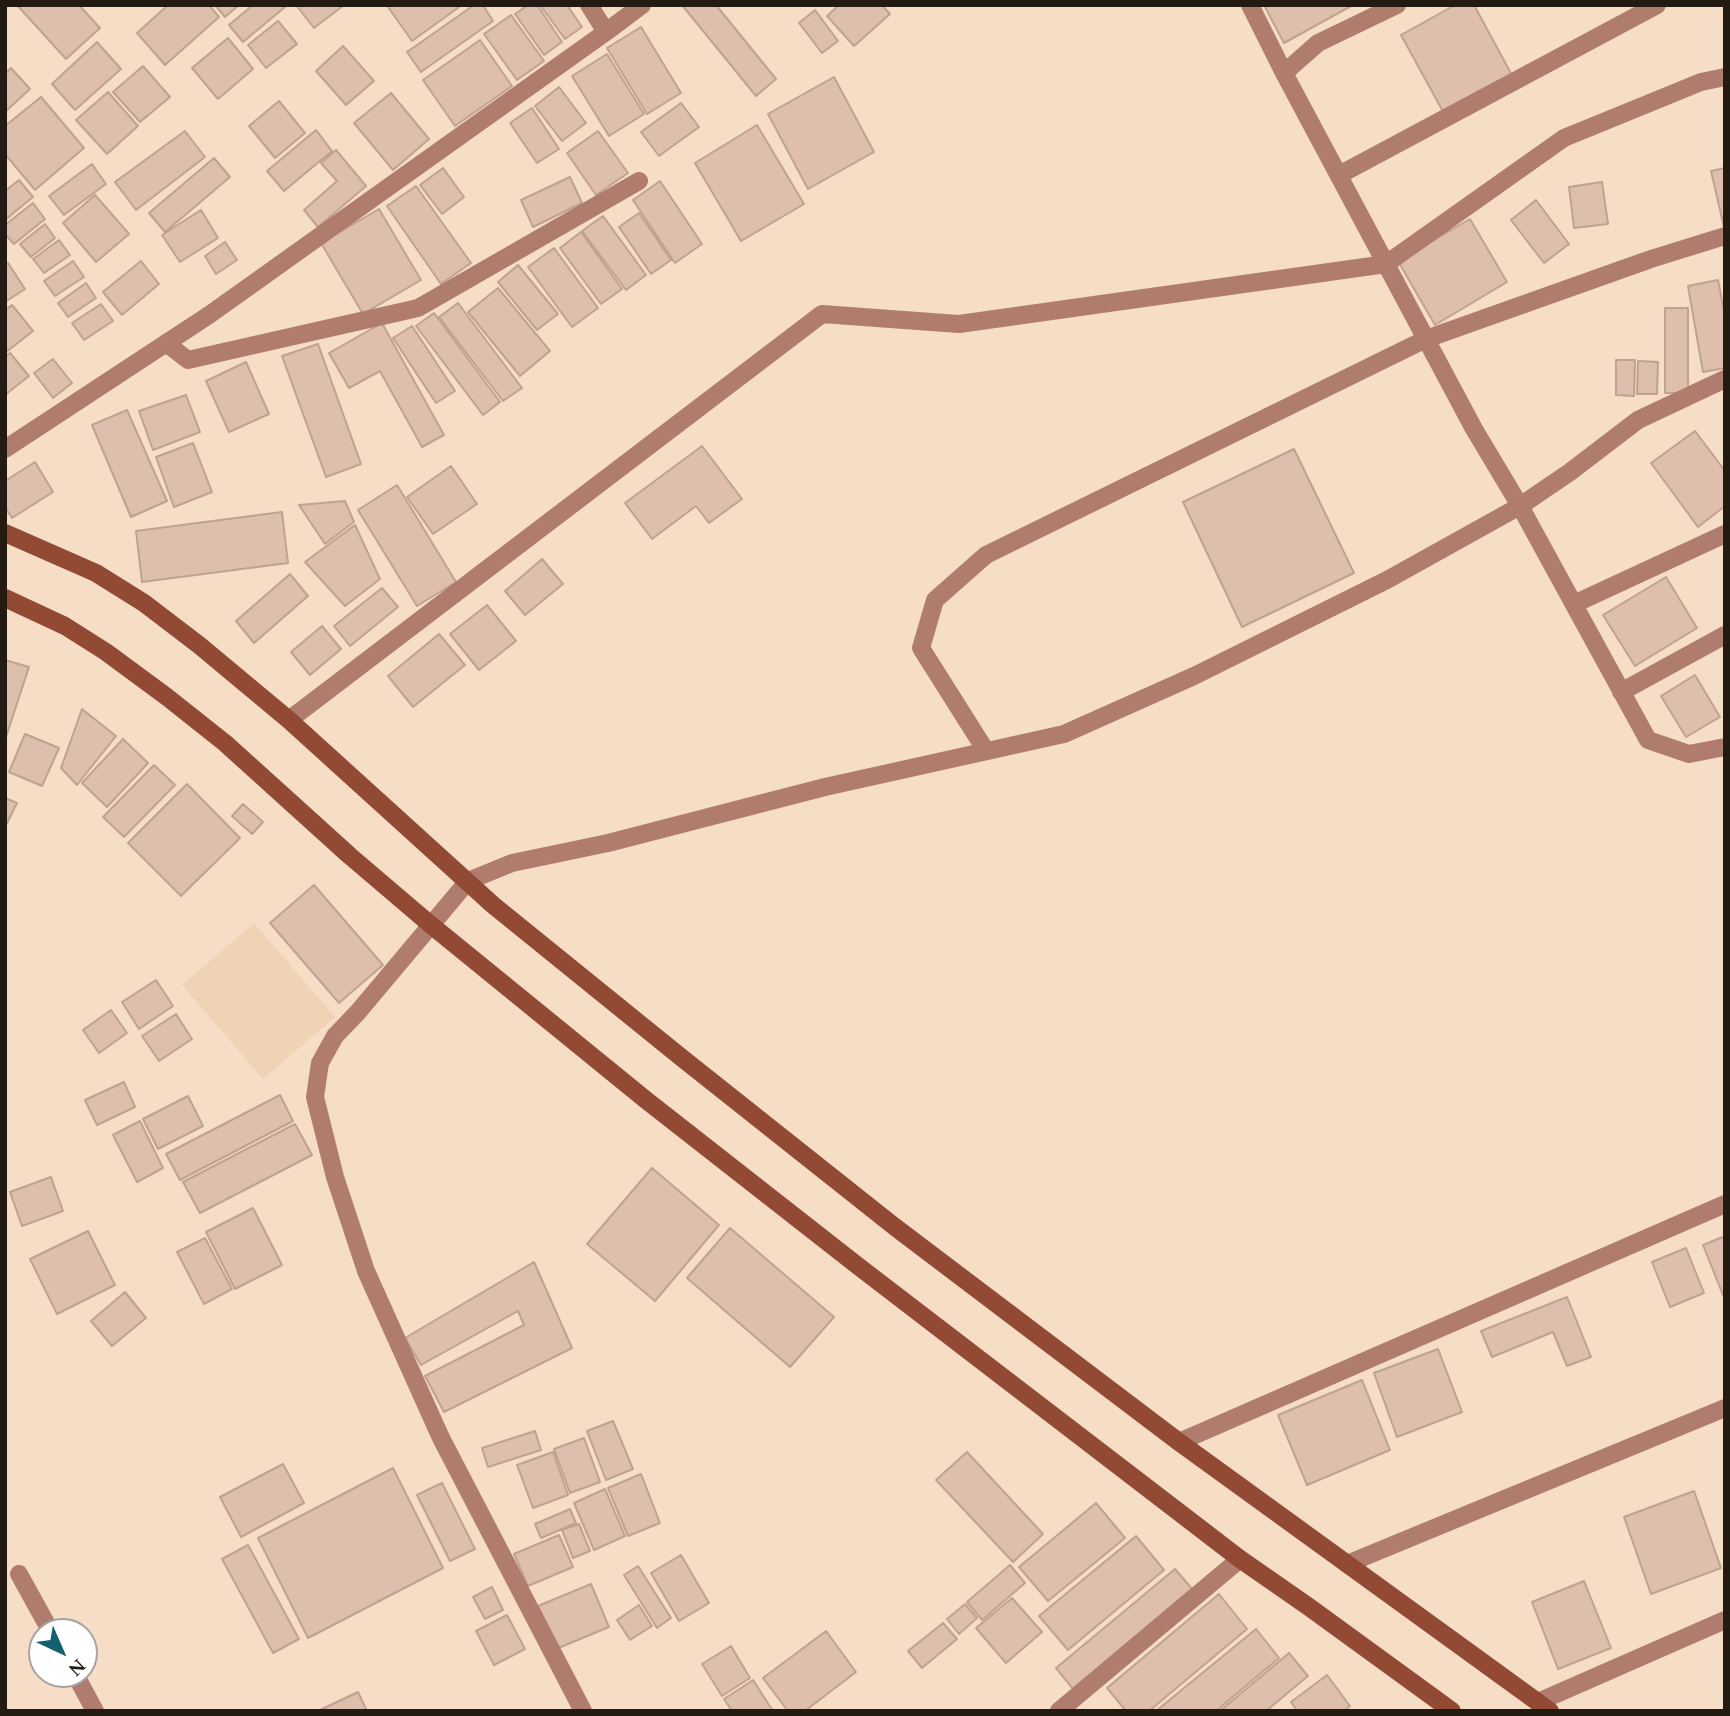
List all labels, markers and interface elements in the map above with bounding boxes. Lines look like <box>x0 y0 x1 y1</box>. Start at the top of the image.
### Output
north arrow <box>28 1618 98 1688</box>
text: N <box>61 1651 92 1683</box>

